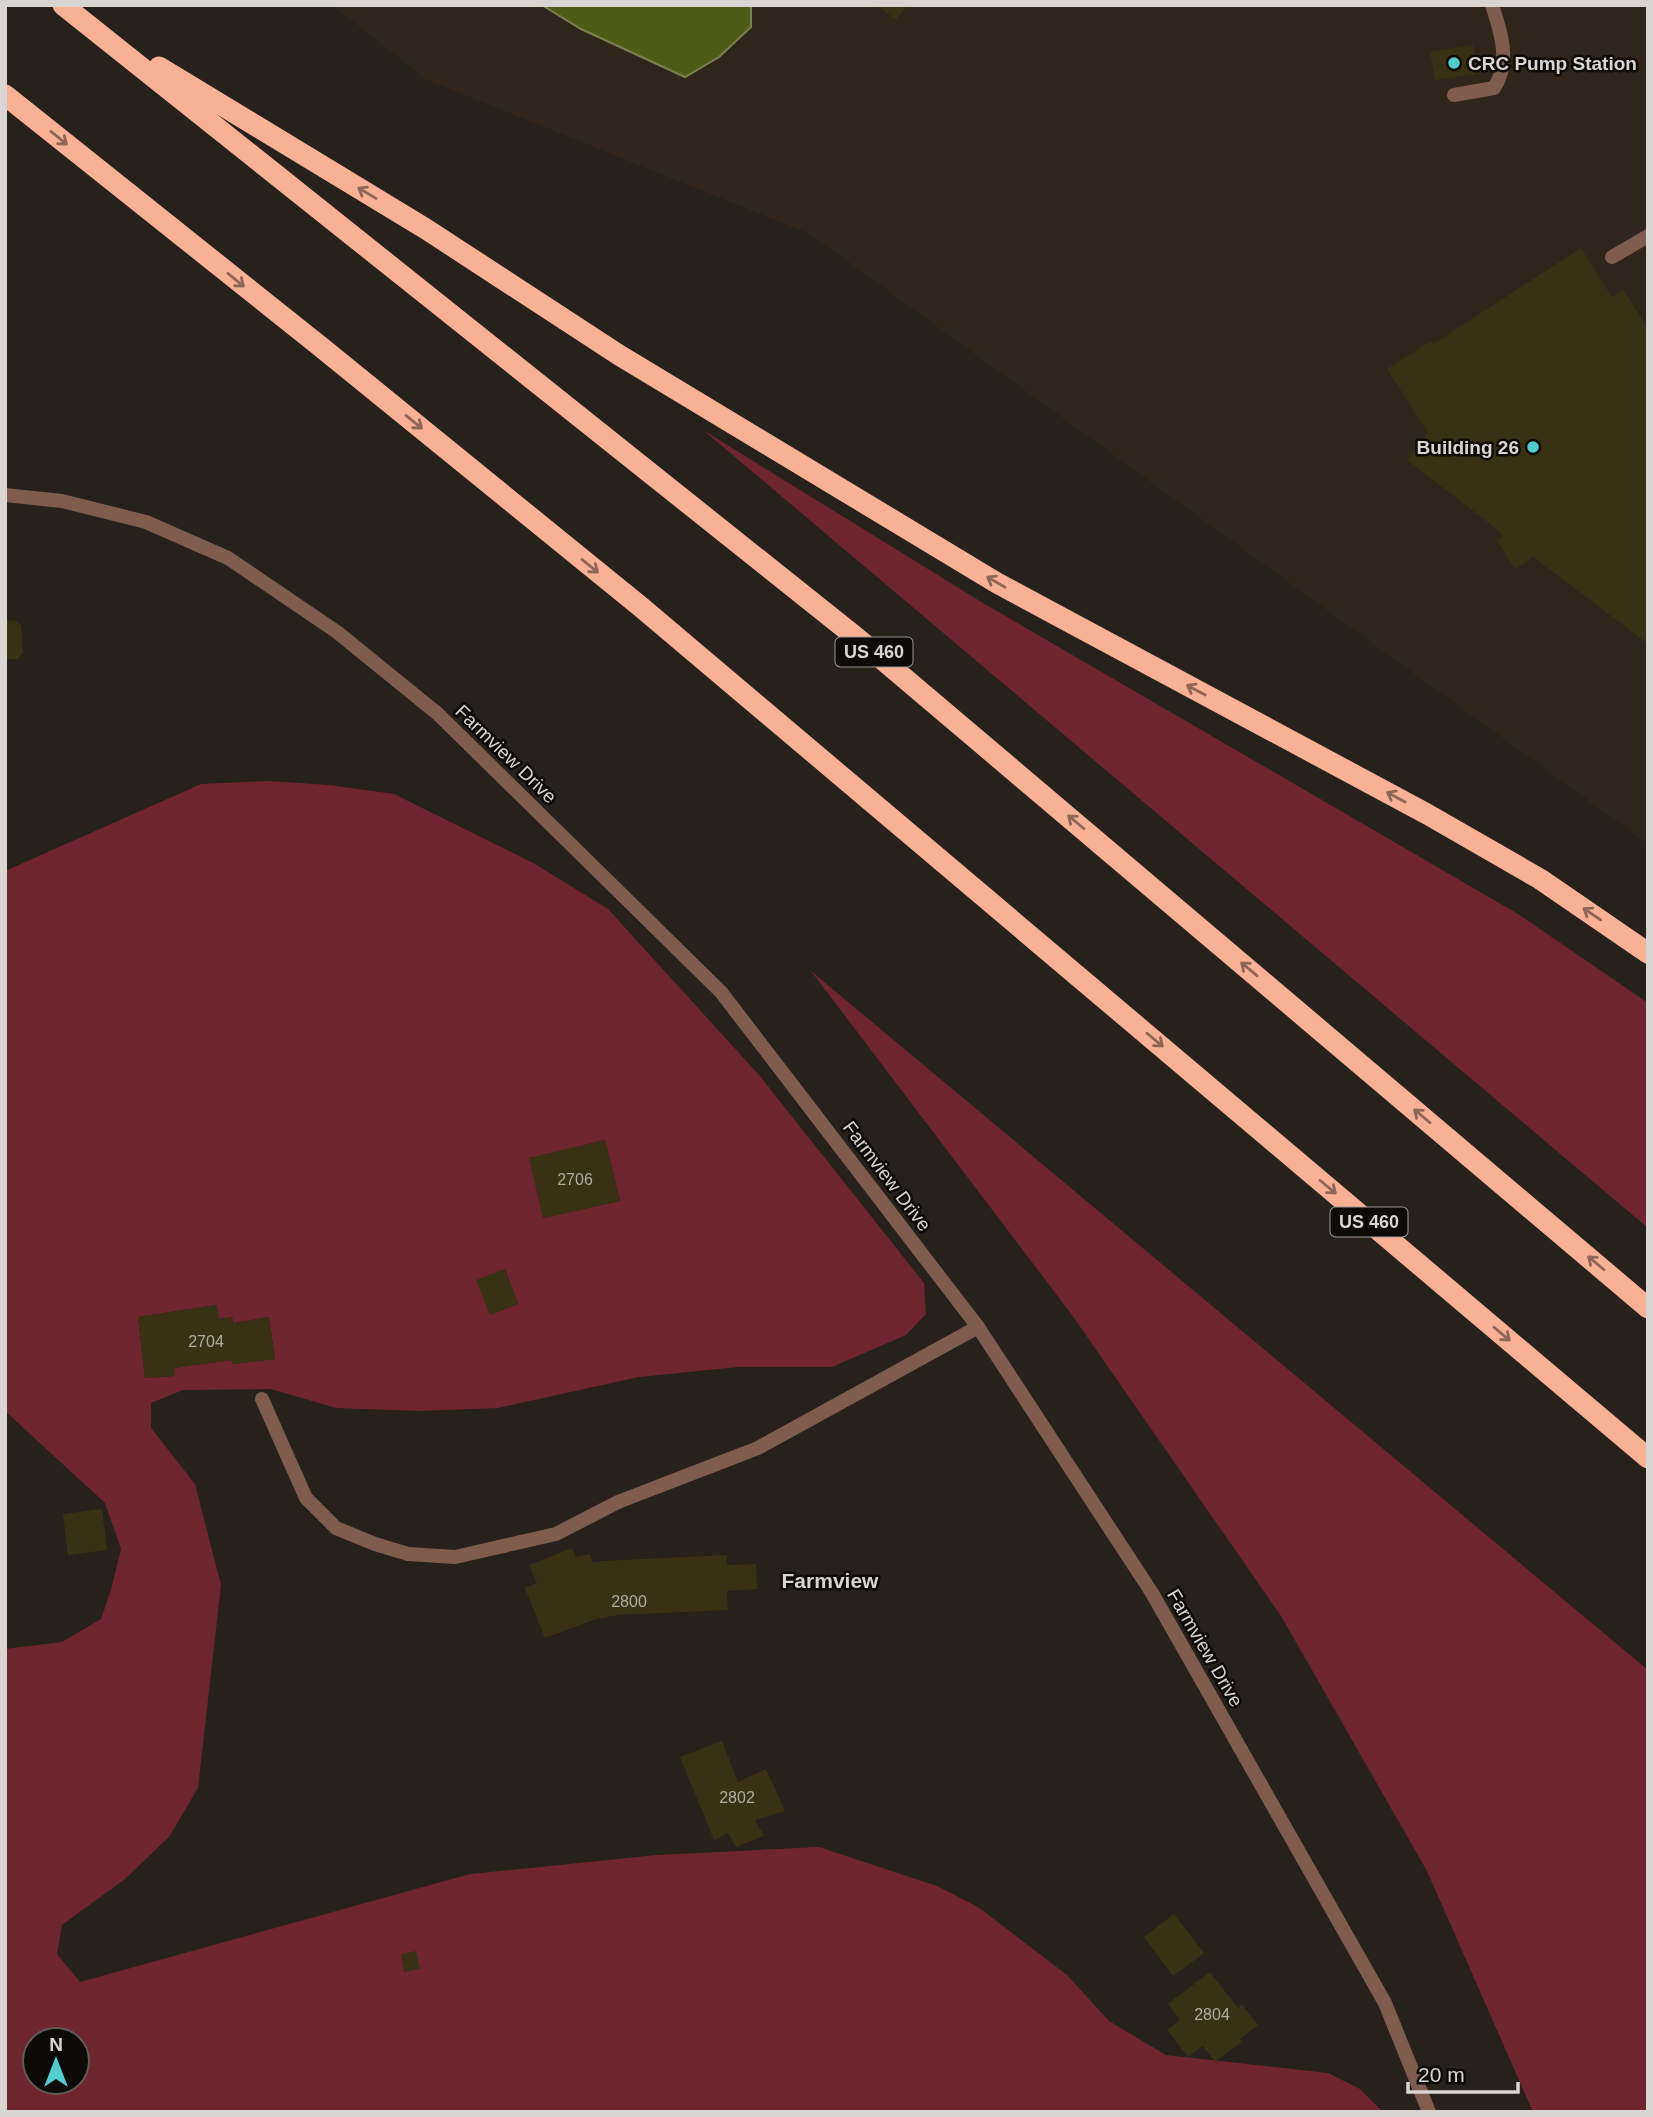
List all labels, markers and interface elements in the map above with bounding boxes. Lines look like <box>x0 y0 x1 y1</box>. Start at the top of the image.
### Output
place label: CRC Pump Station <box>1468 53 1637 74</box>
marker: CRC Pump Station <box>1446 55 1462 71</box>
one-way arrow <box>49 130 67 146</box>
one-way arrow <box>358 186 378 200</box>
one-way arrow <box>227 272 245 287</box>
one-way arrow <box>404 415 422 430</box>
place label: Building 26 <box>1417 437 1519 458</box>
marker: Building 26 <box>1525 439 1541 455</box>
one-way arrow <box>581 558 599 574</box>
one-way arrow <box>986 575 1006 589</box>
road number: US 460 <box>836 638 912 666</box>
one-way arrow <box>1186 682 1207 696</box>
street label: Farmview Drive <box>451 701 561 807</box>
one-way arrow <box>1387 790 1407 804</box>
one-way arrow <box>1067 814 1085 829</box>
one-way arrow <box>1582 907 1602 921</box>
one-way arrow <box>1240 961 1258 977</box>
one-way arrow <box>1145 1032 1163 1048</box>
one-way arrow <box>1414 1108 1432 1124</box>
street label: Farmview Drive <box>839 1117 935 1235</box>
house number: 2706 <box>557 1171 593 1188</box>
one-way arrow <box>1319 1179 1337 1195</box>
road number: US 460 <box>1330 1208 1408 1237</box>
one-way arrow <box>1587 1255 1605 1271</box>
one-way arrow <box>1492 1326 1510 1342</box>
house number: 2704 <box>188 1333 224 1350</box>
district label: Farmview <box>782 1569 879 1592</box>
street label: Farmview Drive <box>1163 1586 1247 1710</box>
house number: 2800 <box>611 1593 647 1610</box>
house number: 2802 <box>719 1789 755 1806</box>
house number: 2804 <box>1194 2006 1230 2023</box>
north arrow <box>21 2026 91 2096</box>
text: N <box>49 2034 63 2055</box>
scale bar <box>1408 2050 1518 2094</box>
text: 20 m <box>1418 2063 1465 2086</box>

